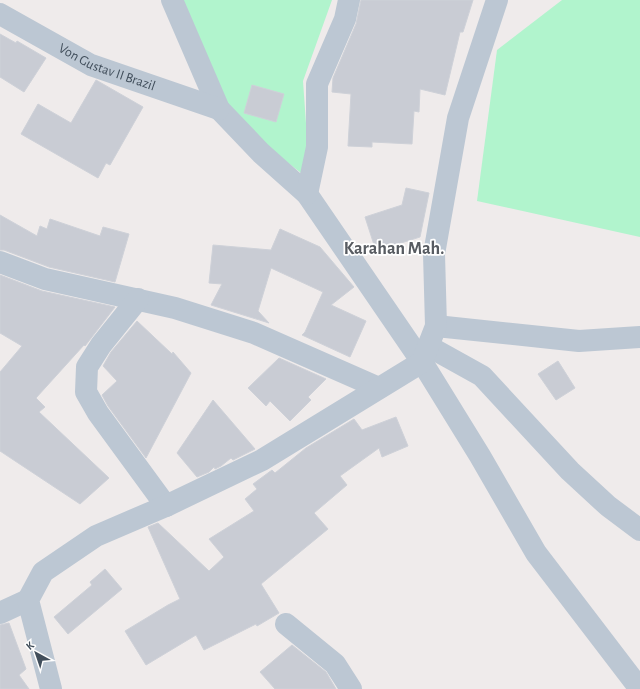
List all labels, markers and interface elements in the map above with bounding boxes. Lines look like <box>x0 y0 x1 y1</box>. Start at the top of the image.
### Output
street label: Von Gustav II Brazil <box>56 41 157 94</box>
district label: Karahan Mah. <box>344 240 444 258</box>
north arrow <box>16 633 56 673</box>
text: K <box>24 639 36 652</box>

